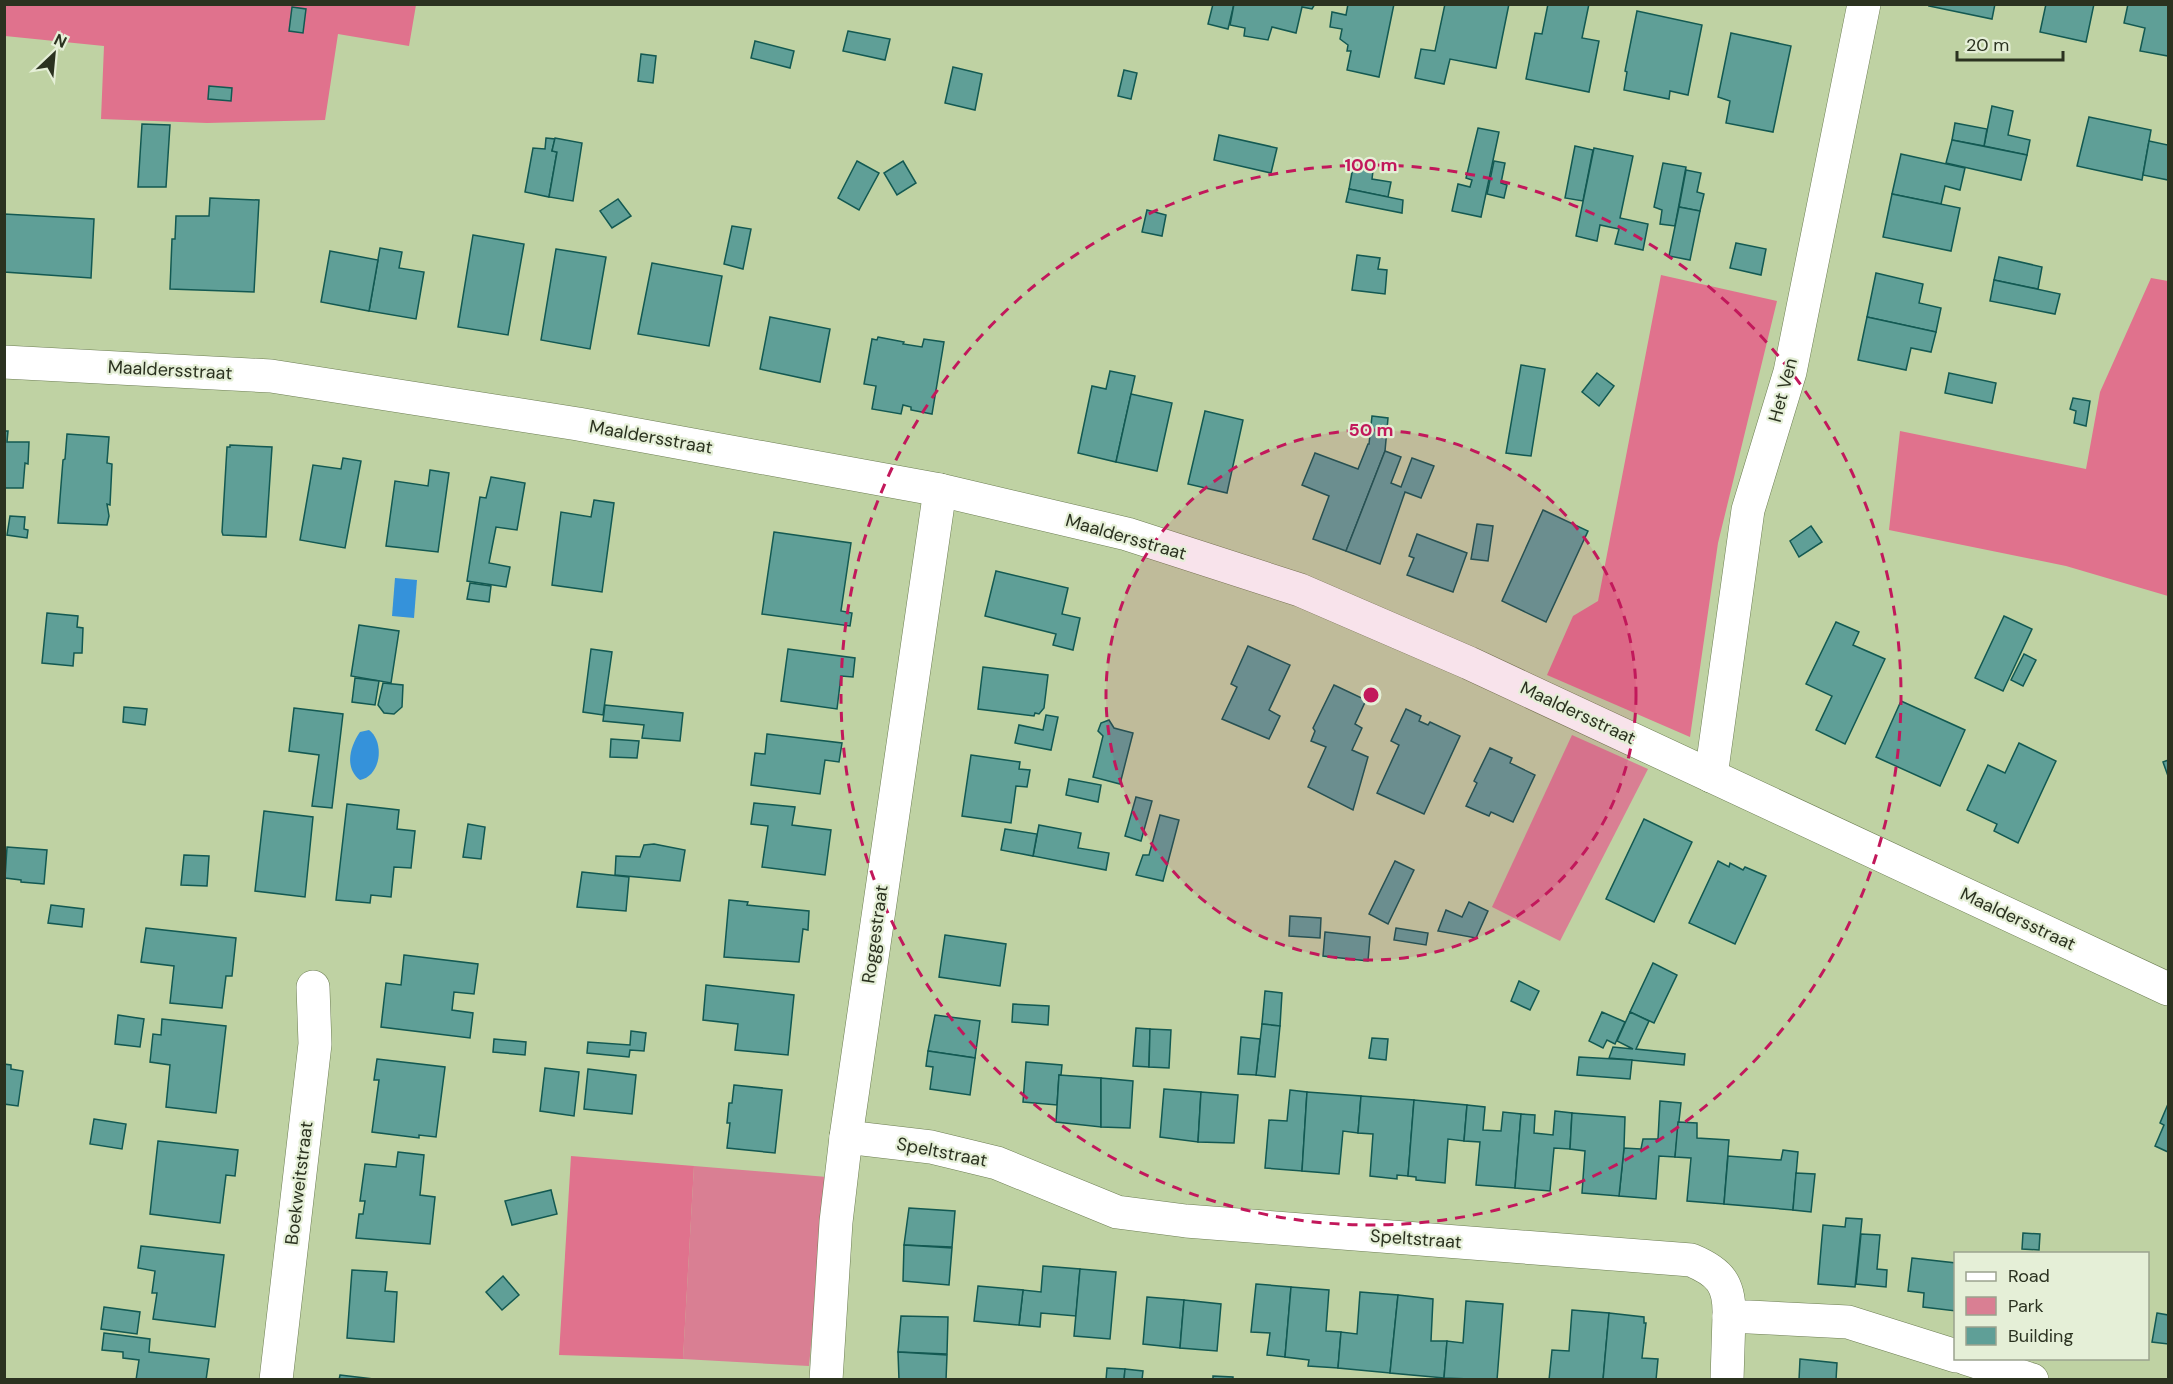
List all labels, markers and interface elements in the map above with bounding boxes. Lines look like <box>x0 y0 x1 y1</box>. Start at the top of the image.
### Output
north arrow <box>24 24 84 84</box>
scale bar <box>1957 24 2064 62</box>
text: N <box>51 29 70 53</box>
text: 20 m <box>1966 33 2009 57</box>
text: 100 m <box>1344 153 1398 177</box>
street label: Maaldersstraat <box>107 355 233 385</box>
street label: Het Ven <box>1763 355 1803 425</box>
street label: Maaldersstraat <box>588 414 714 460</box>
text: 50 m <box>1348 418 1394 442</box>
street label: Maaldersstraat <box>1063 508 1189 566</box>
street label: Maaldersstraat <box>1516 676 1640 750</box>
centre of rings <box>1361 685 1381 705</box>
street label: Maaldersstraat <box>1956 882 2080 956</box>
street label: Roggestraat <box>856 883 894 985</box>
street label: Boekweitstraat <box>279 1120 319 1246</box>
street label: Speltstraat <box>895 1131 989 1173</box>
street label: Speltstraat <box>1369 1224 1463 1254</box>
legend <box>1954 1252 2149 1360</box>
text: Road <box>2008 1264 2050 1288</box>
text: Park <box>2008 1294 2044 1318</box>
text: Building <box>2008 1324 2073 1348</box>

